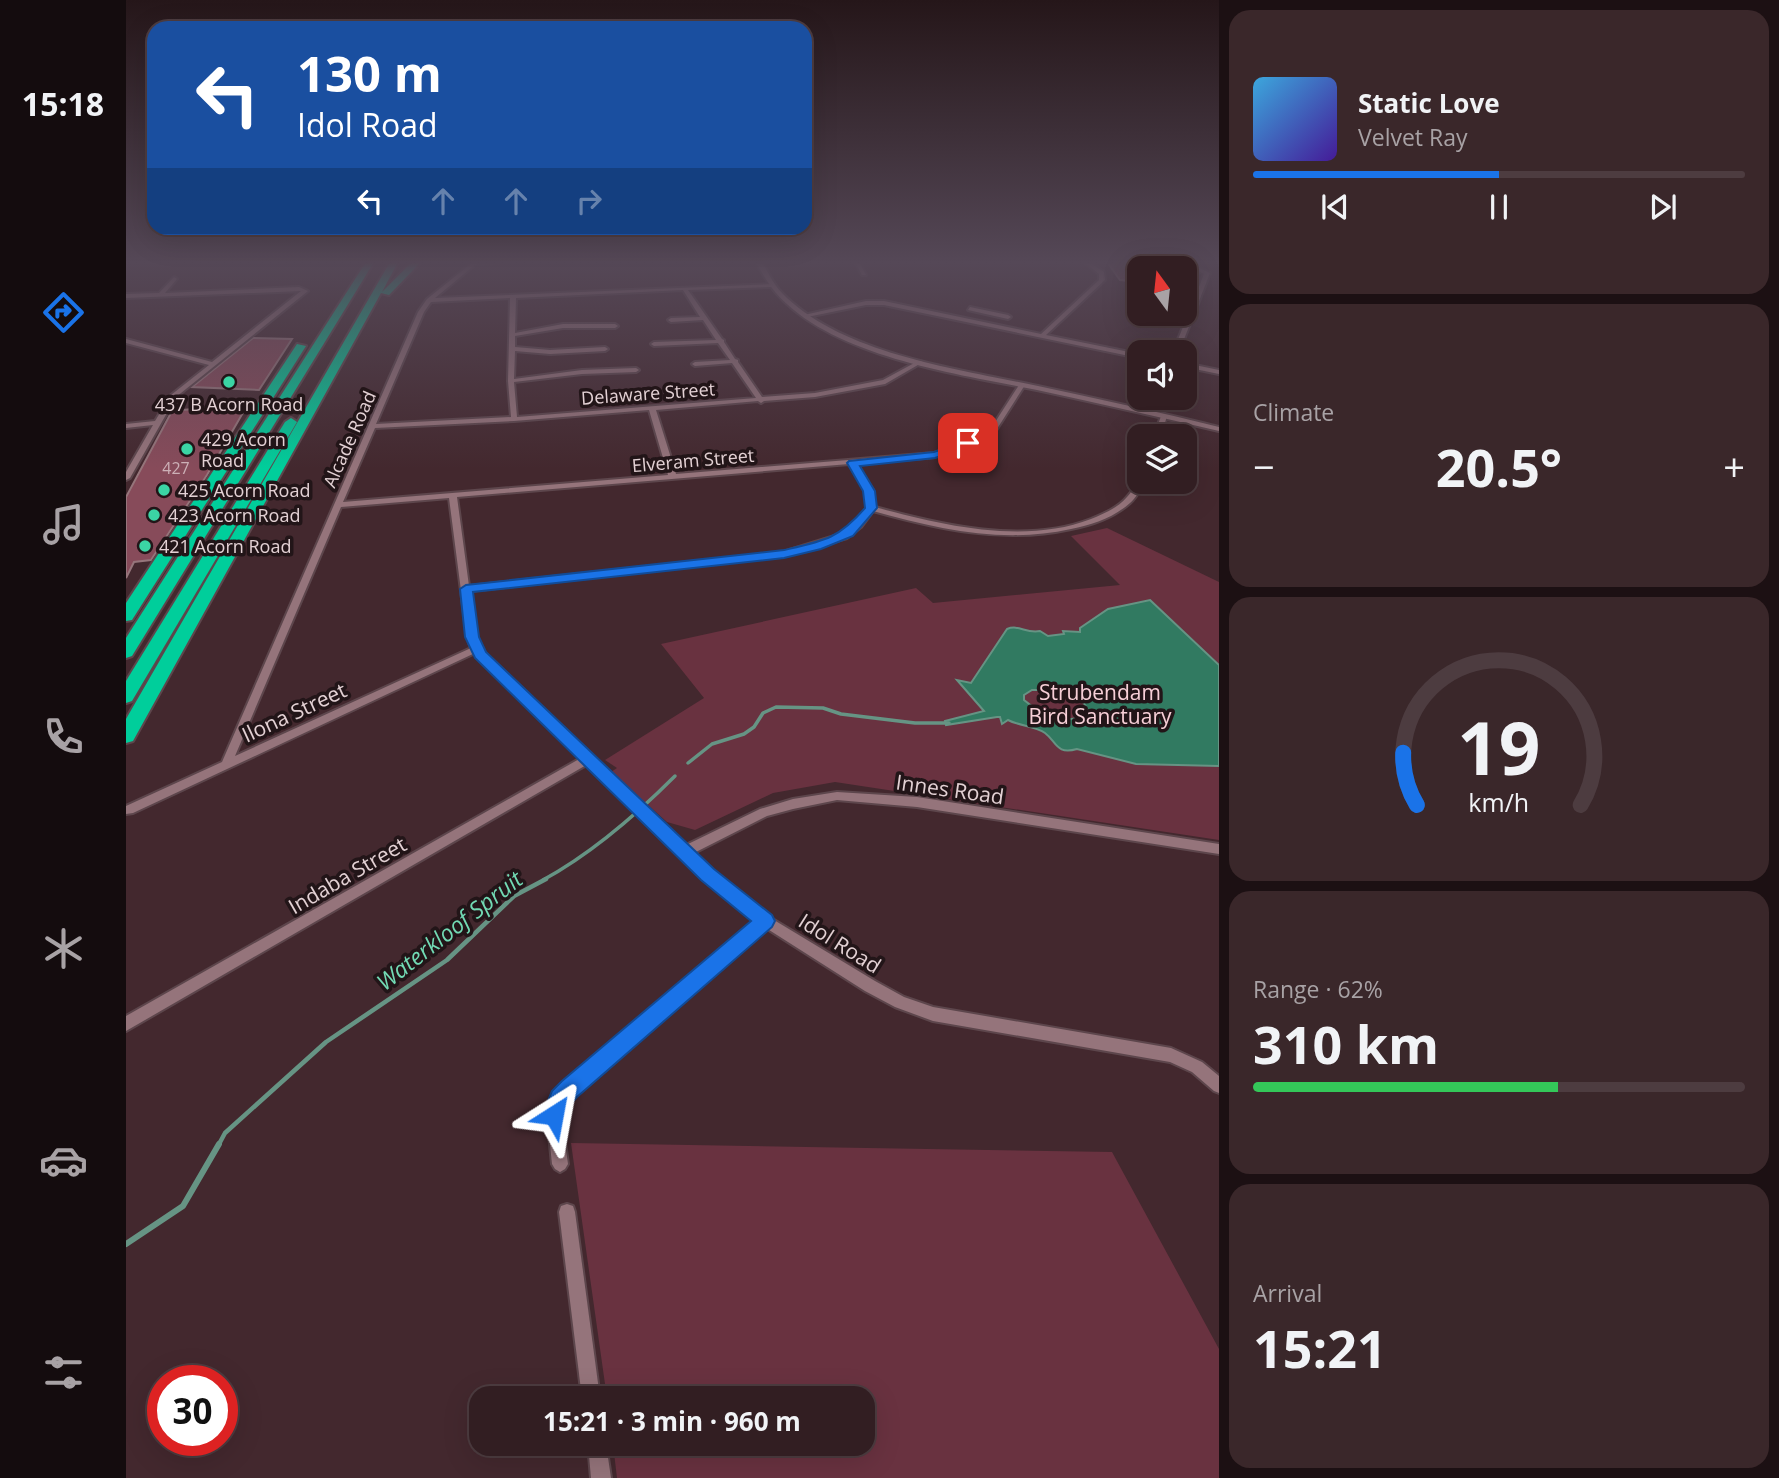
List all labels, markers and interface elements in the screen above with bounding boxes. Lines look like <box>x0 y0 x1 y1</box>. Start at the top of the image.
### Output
text: 130 m <box>297 40 442 106</box>
icon: left <box>182 49 273 140</box>
text: 15:18 <box>22 82 104 125</box>
text: Static Love <box>1358 85 1500 121</box>
text: Idol Road <box>297 103 438 146</box>
text: Velvet Ray <box>1358 121 1468 153</box>
icon: left <box>351 182 389 220</box>
icon: ahead <box>424 182 462 220</box>
icon: ahead <box>497 182 535 220</box>
icon: right <box>570 182 608 220</box>
icon: previous <box>1316 188 1354 226</box>
icon: pause <box>1480 188 1518 226</box>
icon: next <box>1644 188 1682 226</box>
north arrow <box>1127 256 1197 326</box>
map controls <box>1127 256 1197 494</box>
icon: directions <box>39 288 88 337</box>
button: sound <box>1127 340 1197 410</box>
marker: 437 B Acorn Road <box>221 374 237 390</box>
street label: Delaware Street <box>580 376 716 410</box>
street label: Alcade Road <box>317 387 381 491</box>
place label: 437 B Acorn Road <box>155 392 303 416</box>
text: Climate <box>1253 396 1334 428</box>
pin <box>938 413 998 473</box>
icon: arrive <box>949 424 987 462</box>
button: layers <box>1127 424 1197 494</box>
place label: 429 Acorn Road <box>201 427 286 472</box>
text: 20.5° <box>1436 431 1562 502</box>
text: − <box>1253 440 1275 492</box>
text: + <box>1723 440 1745 492</box>
marker: 429 Acorn Road <box>179 441 195 457</box>
street label: Elveram Street <box>631 443 755 477</box>
house number: 427 <box>162 457 190 479</box>
place label: 425 Acorn Road <box>178 478 310 502</box>
marker: 425 Acorn Road <box>156 482 172 498</box>
icon: music <box>39 500 88 549</box>
place label: 423 Acorn Road <box>168 503 300 527</box>
marker: 423 Acorn Road <box>146 507 162 523</box>
place label: 421 Acorn Road <box>159 534 291 558</box>
marker: 421 Acorn Road <box>137 538 153 554</box>
street label: Ilona Street <box>237 676 351 748</box>
park label: Strubendam Bird Sanctuary <box>1028 678 1172 730</box>
text: 19 <box>1457 697 1541 796</box>
icon: phone <box>39 712 88 761</box>
street label: Innes Road <box>894 768 1006 810</box>
text: km/h <box>1469 785 1529 819</box>
street label: Indaba Street <box>283 830 411 920</box>
water label: Waterkloof Spruit <box>369 862 530 997</box>
street label: Idol Road <box>793 907 887 979</box>
icon: climate <box>39 924 88 973</box>
text: Range · 62% <box>1253 973 1383 1005</box>
text: 310 km <box>1253 1008 1439 1079</box>
position arrow <box>517 1078 591 1152</box>
icon: car <box>39 1136 88 1185</box>
text: Arrival <box>1253 1277 1322 1309</box>
text: 15:21 <box>1253 1312 1387 1383</box>
icon: filters <box>39 1348 88 1397</box>
speed limit sign: 30 <box>147 1365 238 1456</box>
text: 15:21 · 3 min · 960 m <box>543 1403 801 1439</box>

